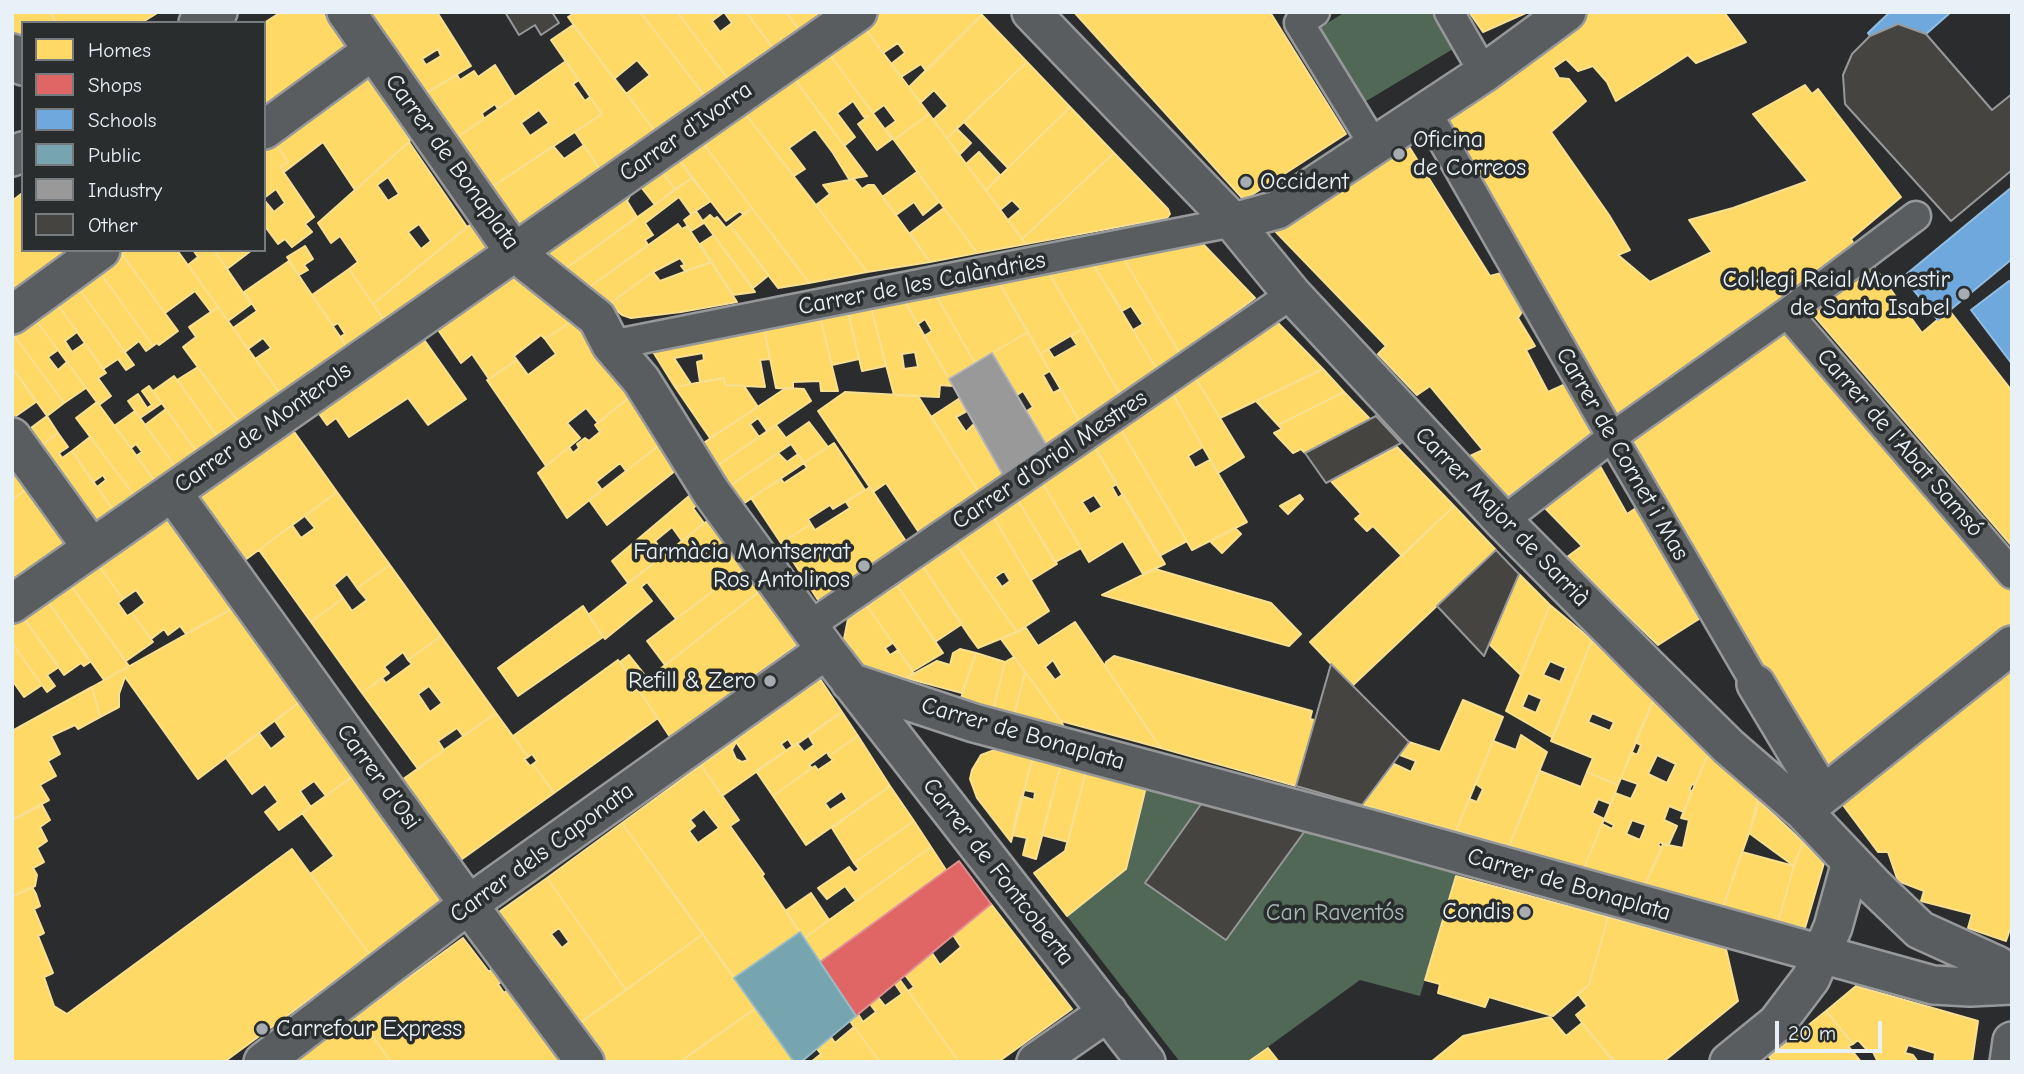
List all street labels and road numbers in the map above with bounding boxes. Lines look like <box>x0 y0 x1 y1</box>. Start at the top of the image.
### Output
street label: Carrer de Bonaplata <box>379 69 525 255</box>
street label: Carrer d'Ivorra <box>614 76 758 188</box>
street label: Carrer de les Calàndries <box>796 246 1048 322</box>
street label: Carrer de Cornet i Mas <box>1549 342 1695 566</box>
street label: Carrer de l'Abat Samsó <box>1810 343 1990 543</box>
street label: Carrer de Monterols <box>169 356 357 500</box>
street label: Carrer d'Oriol Mestres <box>947 384 1153 536</box>
street label: Carrer Major de Sarrià <box>1409 421 1595 613</box>
street label: Carrer de Bonaplata <box>918 691 1128 777</box>
street label: Carrer d'Osi <box>330 719 426 835</box>
street label: Carrer de Fontcoberta <box>916 773 1080 971</box>
street label: Carrer dels Caponata <box>445 777 639 929</box>
street label: Carrer de Bonaplata <box>1464 842 1674 928</box>

